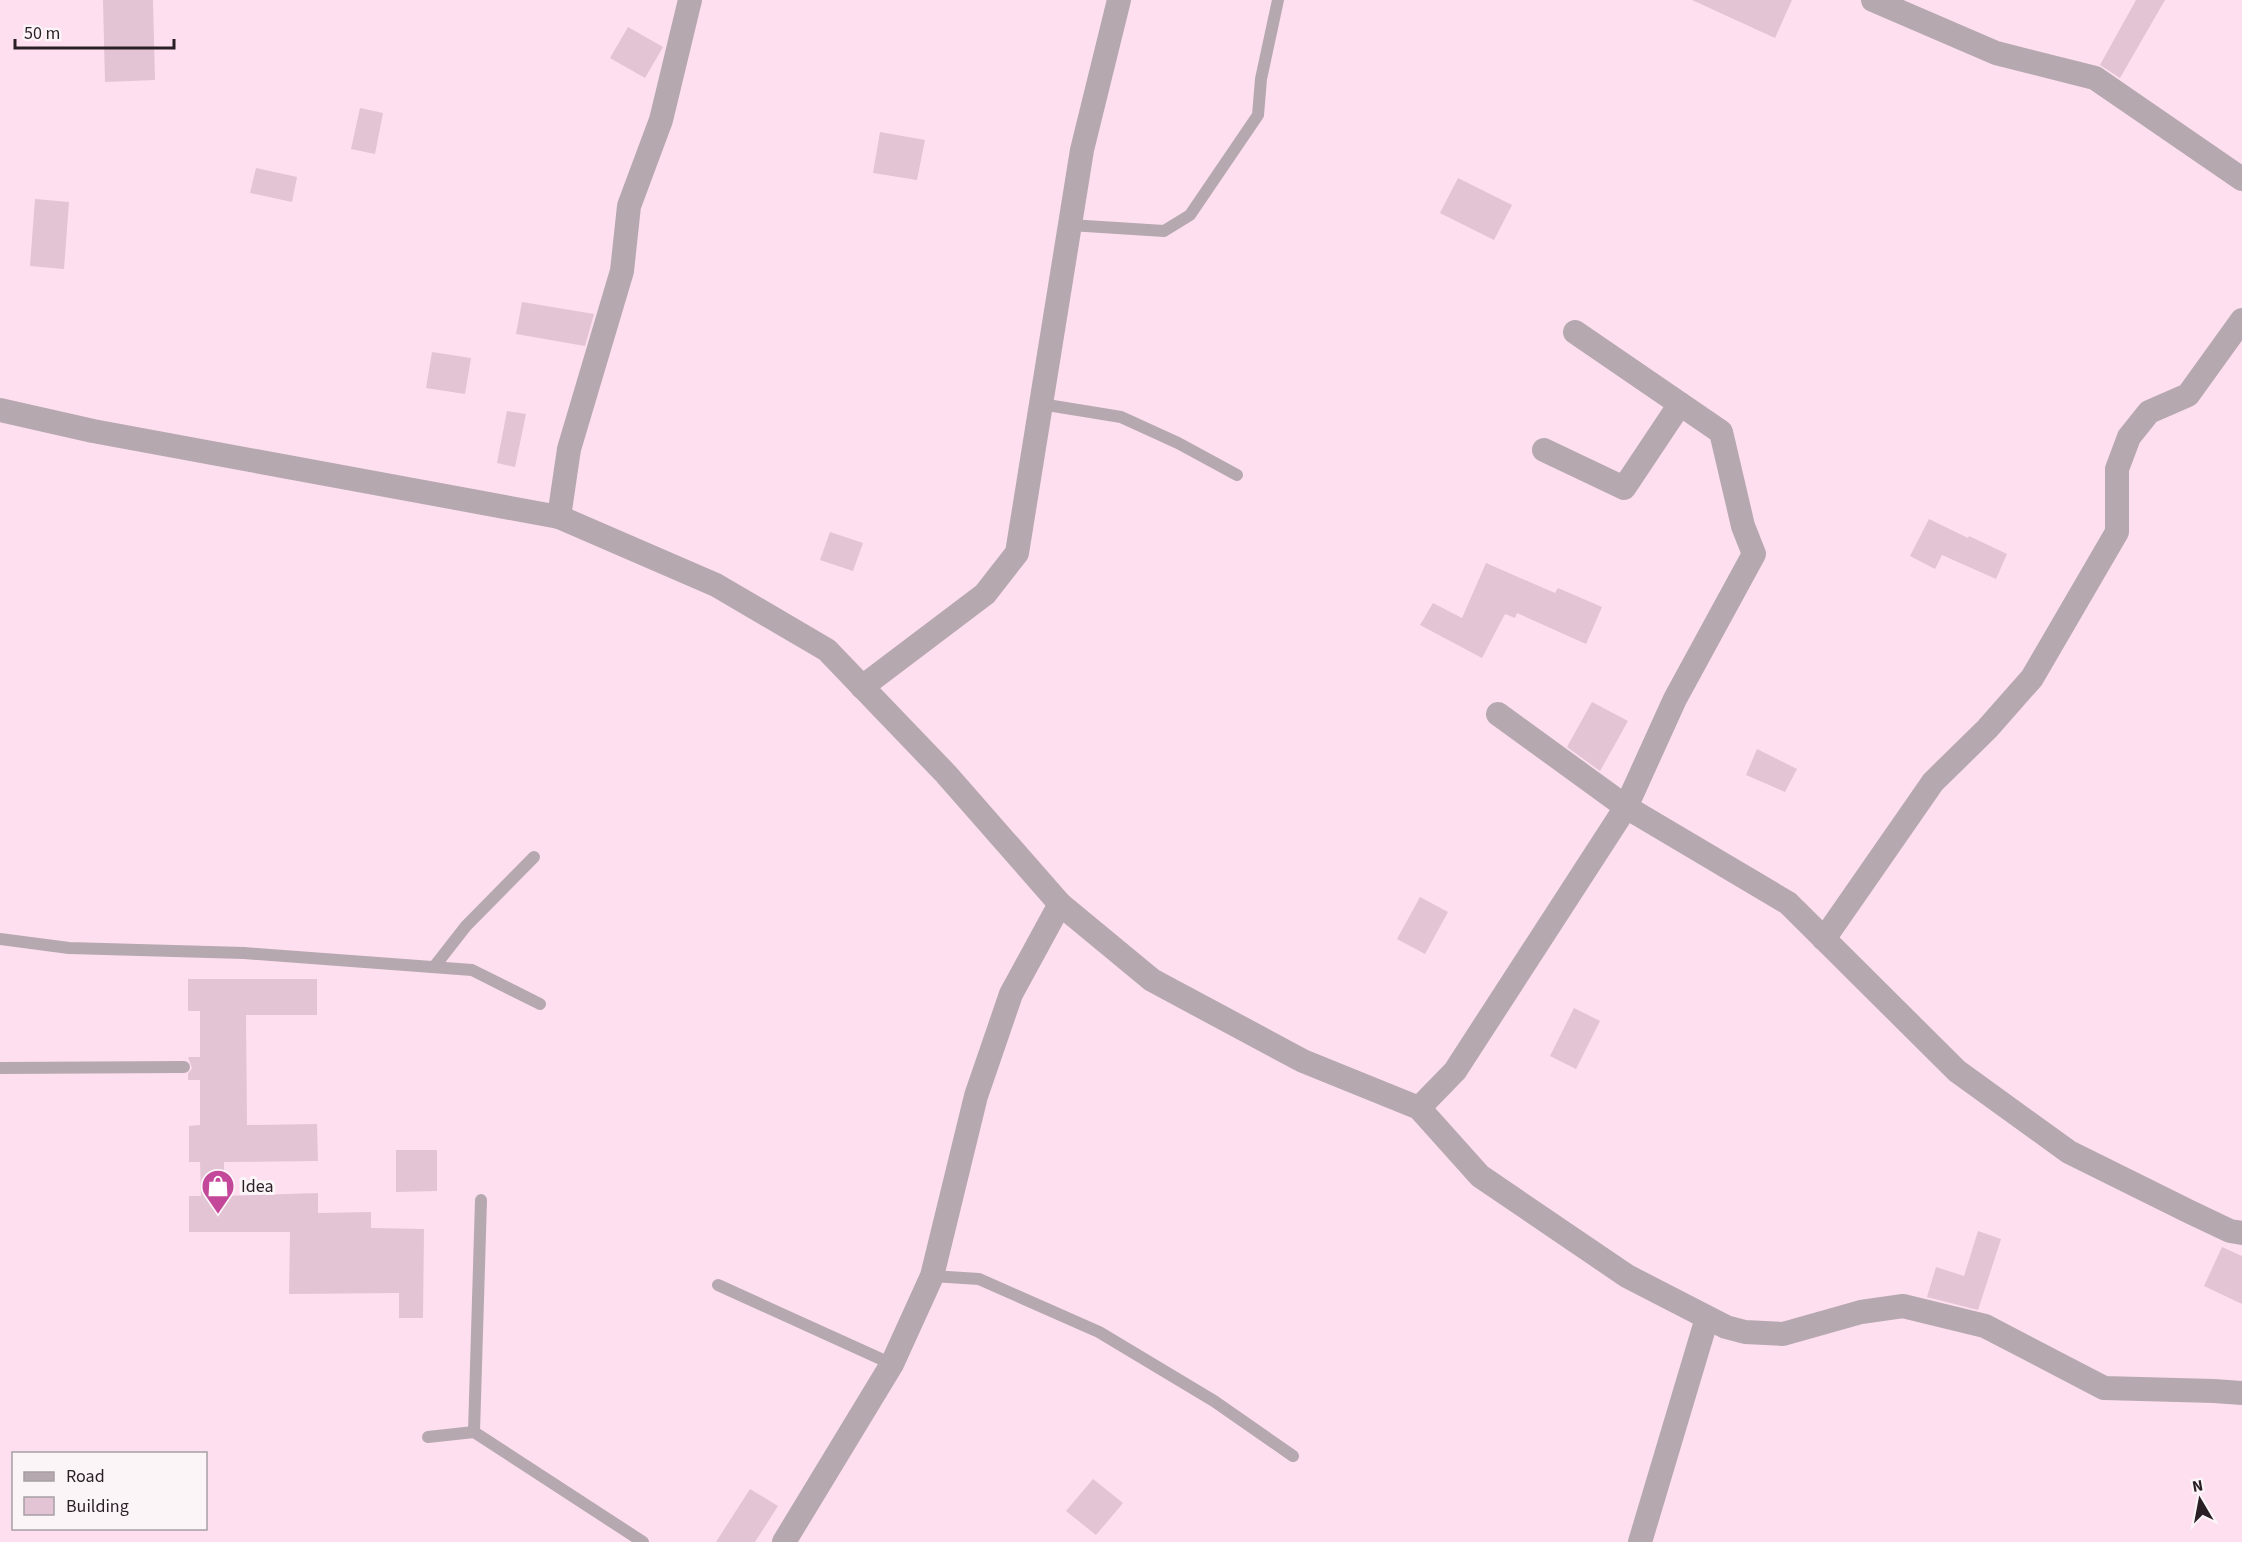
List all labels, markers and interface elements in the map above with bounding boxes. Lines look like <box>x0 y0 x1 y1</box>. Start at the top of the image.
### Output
scale bar <box>15 12 174 50</box>
text: 50 m <box>24 21 60 46</box>
shop icon: Idea <box>200 1168 236 1215</box>
place label: Idea <box>241 1174 273 1199</box>
legend <box>12 1452 207 1530</box>
text: Road <box>66 1464 105 1489</box>
north arrow <box>2170 1470 2230 1530</box>
text: N <box>2190 1474 2205 1498</box>
text: Building <box>66 1494 129 1519</box>

